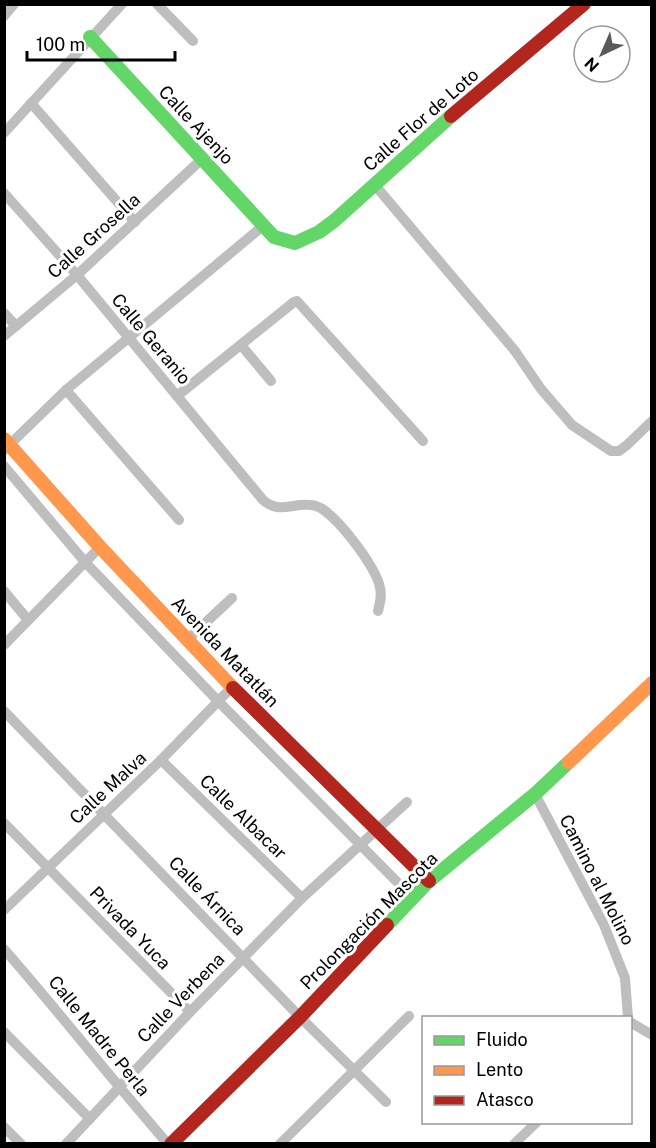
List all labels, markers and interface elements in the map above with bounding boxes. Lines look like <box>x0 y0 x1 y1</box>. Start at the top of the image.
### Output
scale bar <box>27 24 176 62</box>
north arrow <box>572 24 632 84</box>
text: 100 m <box>36 34 85 55</box>
text: N <box>581 53 603 76</box>
street label: Calle Flor de Loto <box>359 64 483 175</box>
street label: Calle Ajenjo <box>155 81 238 168</box>
street label: Calle Grosella <box>43 189 144 283</box>
street label: Calle Geranio <box>107 289 195 388</box>
street label: Avenida Matatlán <box>167 592 283 711</box>
street label: Calle Malva <box>65 747 150 828</box>
street label: Calle Albacar <box>196 770 291 863</box>
street label: Camino al Molino <box>556 811 639 948</box>
street label: Prolongación Mascota <box>296 848 442 994</box>
street label: Calle Árnica <box>165 851 251 939</box>
street label: Privada Yuca <box>86 882 175 973</box>
street label: Calle Verbena <box>133 949 229 1047</box>
street label: Calle Madre Perla <box>44 971 154 1100</box>
legend <box>422 1016 632 1124</box>
text: Fluido <box>476 1029 528 1050</box>
text: Lento <box>476 1059 523 1080</box>
text: Atasco <box>476 1089 534 1110</box>

